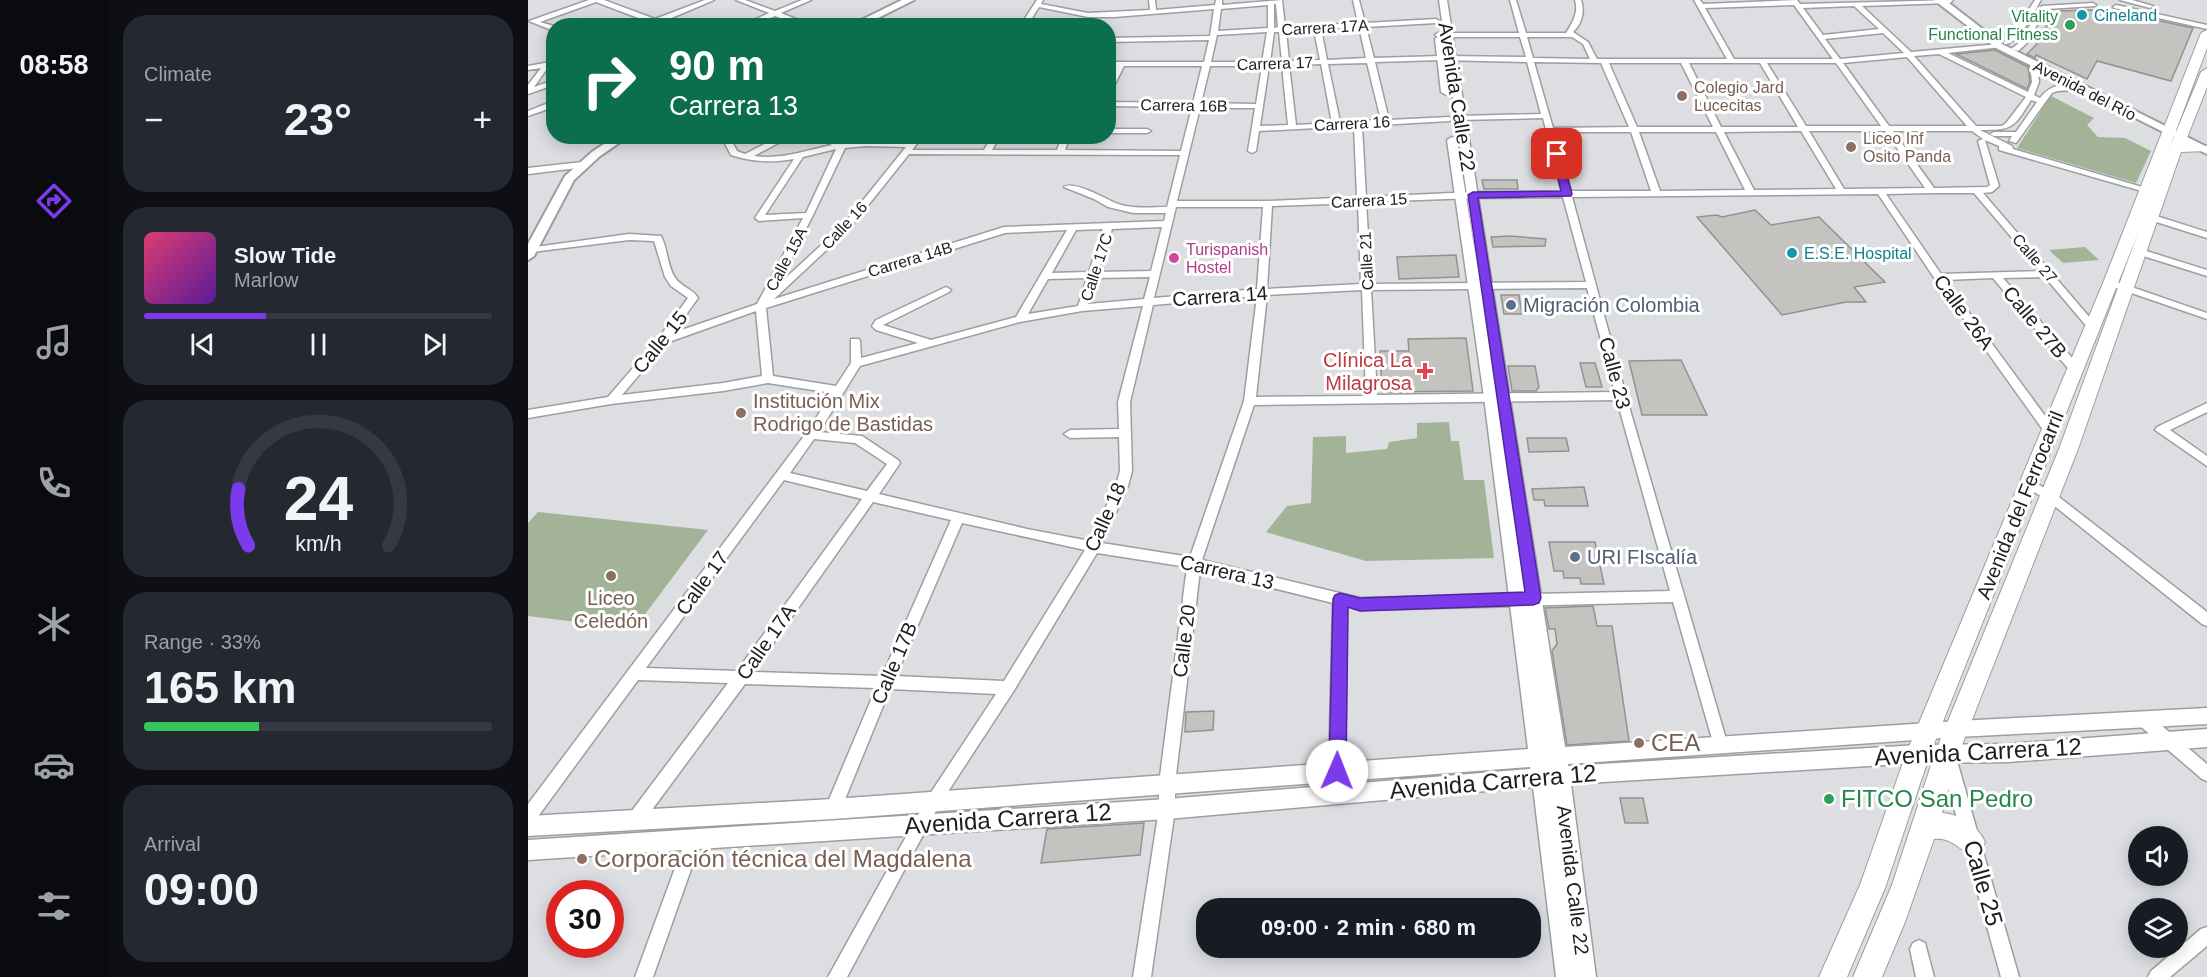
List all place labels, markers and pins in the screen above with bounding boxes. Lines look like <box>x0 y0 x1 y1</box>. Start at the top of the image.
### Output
place label: Cineland <box>2094 7 2157 24</box>
place label: Vitality Functional Fitness <box>1928 8 2058 43</box>
marker: Cineland <box>2075 8 2089 22</box>
marker: Vitality Functional Fitness <box>2063 18 2077 32</box>
place label: Colegio Jard Lucecitas <box>1694 79 1784 114</box>
marker: Colegio Jard Lucecitas <box>1675 89 1689 103</box>
pin <box>1531 128 1582 179</box>
place label: Liceo Inf Osito Panda <box>1863 130 1951 165</box>
marker: Liceo Inf Osito Panda <box>1844 140 1858 154</box>
place label: Turispanish Hostel <box>1186 241 1268 276</box>
place label: E.S.E. Hospital <box>1804 245 1912 262</box>
marker: E.S.E. Hospital <box>1785 246 1799 260</box>
marker: Turispanish Hostel <box>1167 251 1181 265</box>
place label: Migración Colombia <box>1523 294 1701 316</box>
marker: Migración Colombia <box>1504 298 1518 312</box>
place label: Clínica La Milagrosa <box>1323 349 1413 394</box>
marker: Clínica La Milagrosa <box>1416 362 1434 380</box>
place label: Institución Mix Rodrigo de Bastidas <box>753 390 933 435</box>
marker: Institución Mix Rodrigo de Bastidas <box>734 406 748 420</box>
place label: URI FIscalía <box>1587 546 1698 568</box>
marker: URI FIscalía <box>1568 550 1582 564</box>
marker: Liceo Celedón <box>604 569 618 583</box>
place label: Liceo Celedón <box>574 587 648 632</box>
place label: CEA <box>1651 729 1700 756</box>
marker: CEA <box>1632 736 1646 750</box>
place label: FITCO San Pedro <box>1841 785 2033 812</box>
marker: FITCO San Pedro <box>1822 792 1836 806</box>
place label: Corporación técnica del Magdalena <box>594 845 972 872</box>
marker: Corporación técnica del Magdalena <box>575 852 589 866</box>

